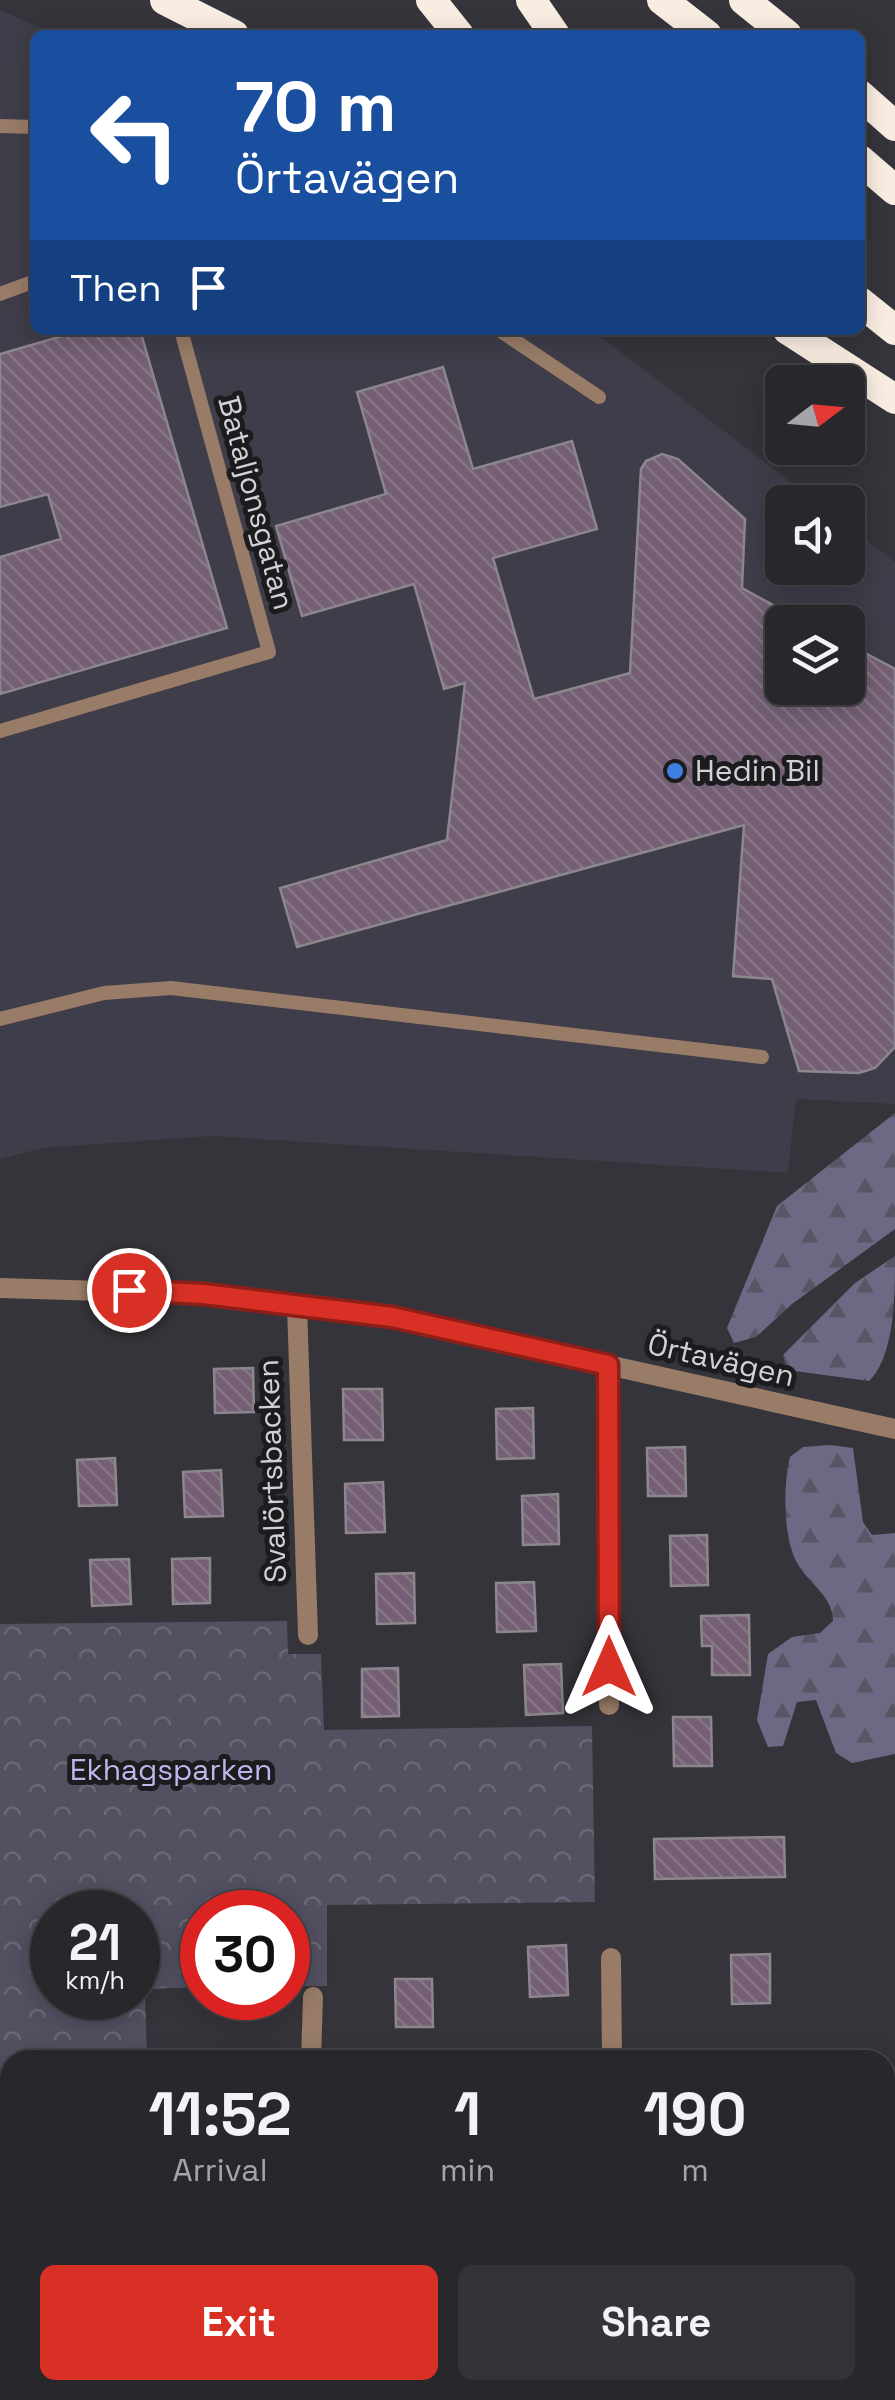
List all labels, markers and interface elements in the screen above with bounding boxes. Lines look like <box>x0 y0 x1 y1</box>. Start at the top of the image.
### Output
text: 70 m <box>235 62 396 151</box>
icon: left <box>70 70 200 200</box>
text: Örtavägen <box>235 149 459 206</box>
icon: arrive <box>181 260 236 315</box>
text: Then <box>70 264 161 312</box>
north arrow <box>765 365 865 465</box>
map controls <box>765 365 865 705</box>
street label: Bataljonsgatan <box>209 392 304 614</box>
button: sound <box>765 485 865 585</box>
button: layers <box>765 605 865 705</box>
place label: Hedin Bil <box>695 751 820 790</box>
marker: Hedin Bil <box>664 760 686 782</box>
pin <box>87 1248 172 1333</box>
icon: arrive <box>102 1263 157 1318</box>
street label: Örtavägen <box>644 1324 798 1395</box>
street label: Svalörtsbacken <box>248 1359 295 1584</box>
position arrow <box>557 1615 661 1719</box>
park label: Ekhagsparken <box>70 1750 272 1789</box>
speed limit sign: 30 <box>180 1890 310 2020</box>
text: 21 <box>69 1911 121 1975</box>
text: km/h <box>65 1964 125 1996</box>
text: 11:52 <box>148 2076 292 2153</box>
text: 1 <box>454 2076 481 2153</box>
text: 190 <box>643 2076 747 2153</box>
text: Arrival <box>172 2150 268 2190</box>
text: min <box>440 2150 495 2190</box>
text: m <box>681 2150 709 2190</box>
button: Exit <box>40 2265 438 2380</box>
button: Share <box>458 2265 855 2380</box>

